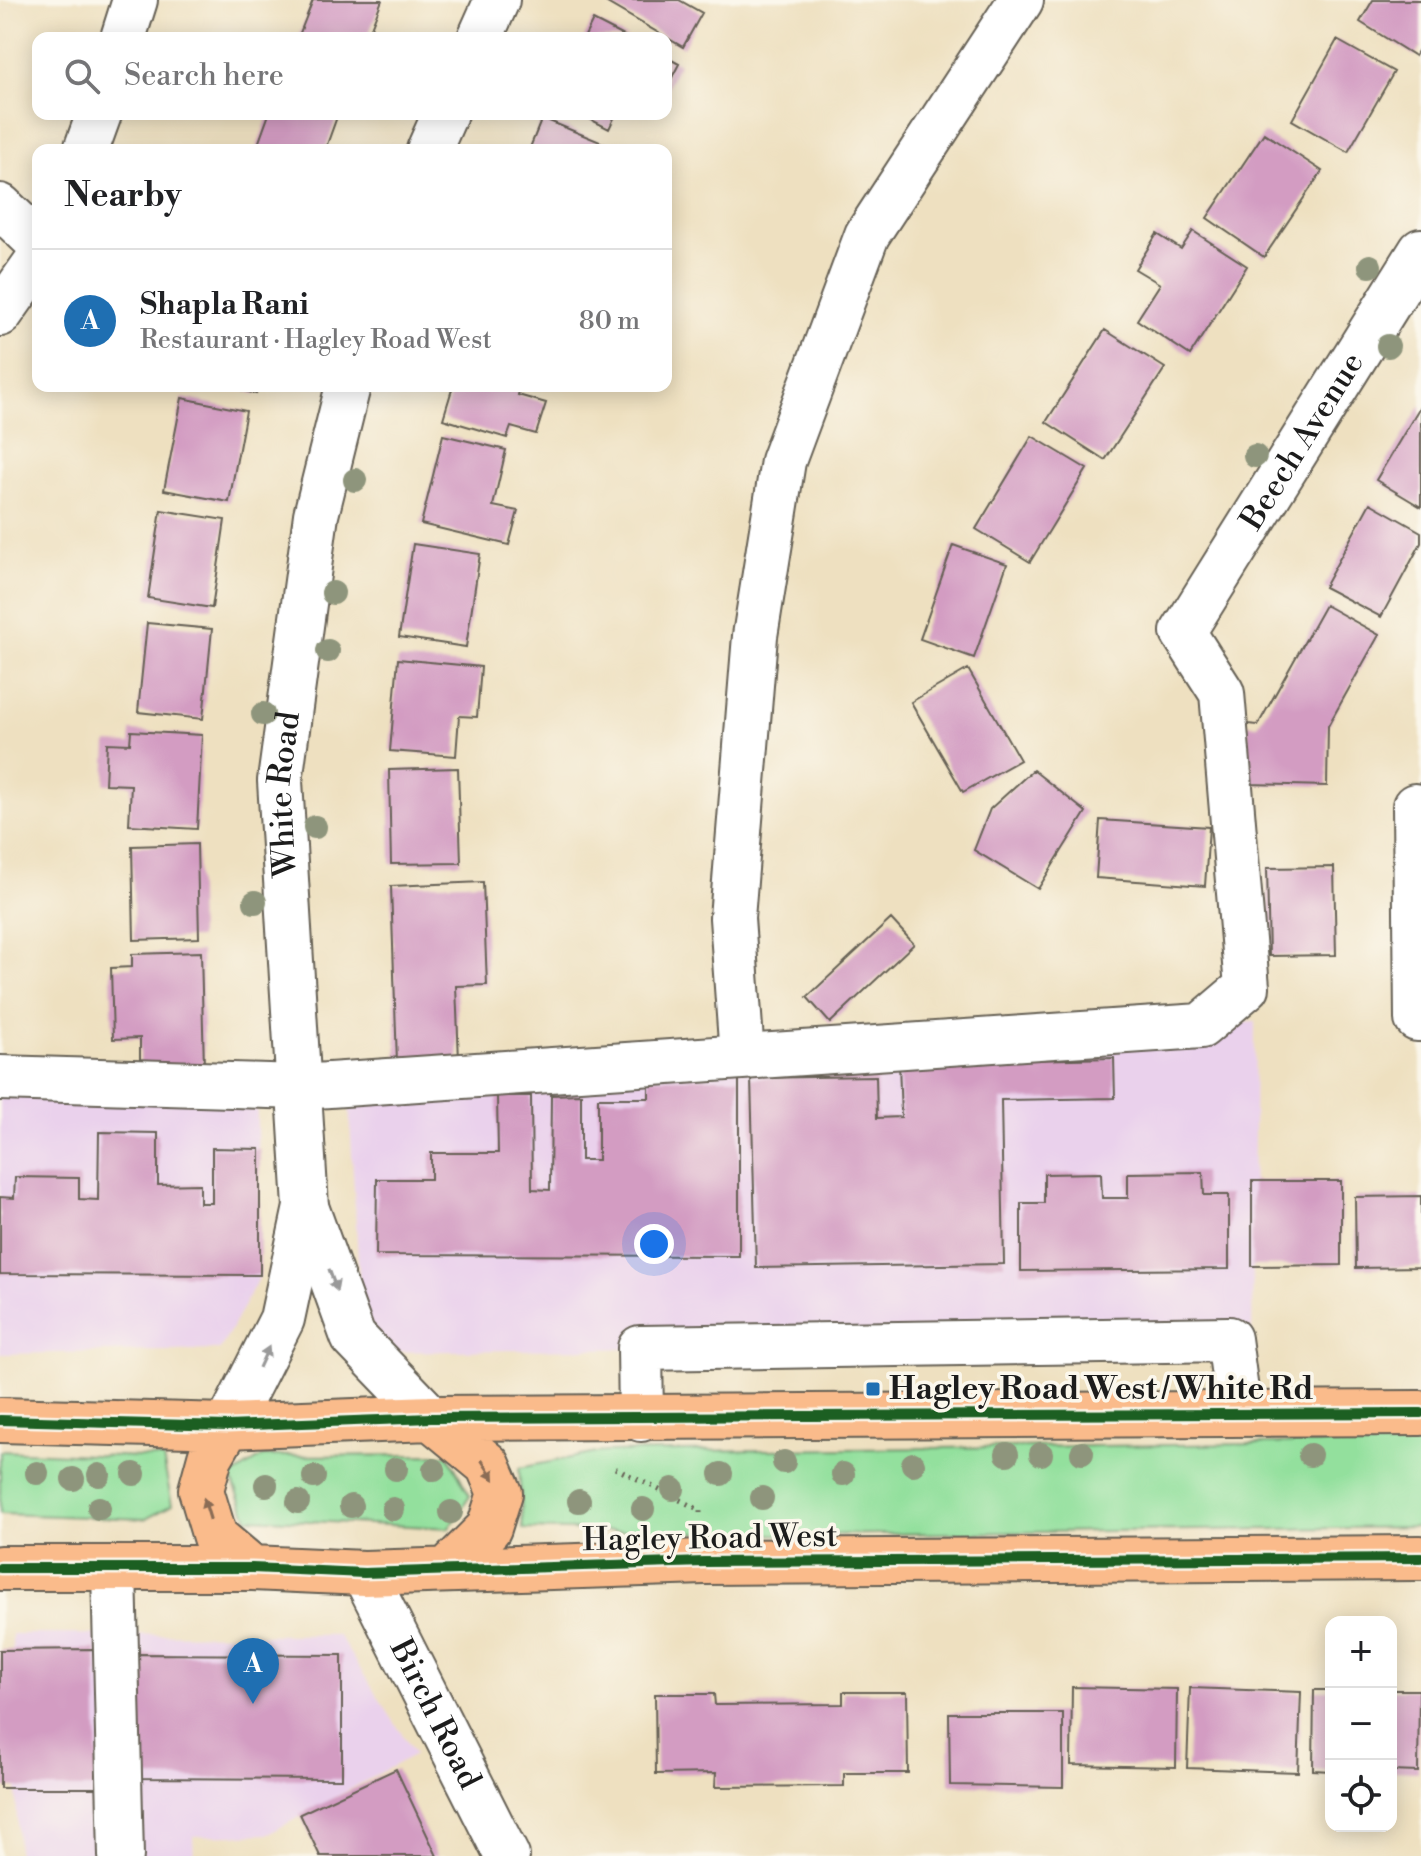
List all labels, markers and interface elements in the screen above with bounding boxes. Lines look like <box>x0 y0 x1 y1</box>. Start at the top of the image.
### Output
search box <box>32 32 672 120</box>
icon: search <box>60 54 104 98</box>
text: Search here <box>124 57 284 95</box>
text: Nearby <box>64 175 182 217</box>
text: Shapla Rani <box>140 286 309 324</box>
text: A <box>81 305 99 337</box>
text: 80 m <box>579 305 640 337</box>
text: Restaurant · Hagley Road West <box>140 324 492 356</box>
street label: Beech Avenue <box>1231 345 1373 538</box>
street label: White Road <box>260 709 309 879</box>
your location <box>634 1224 674 1264</box>
one-way arrow <box>327 1269 339 1293</box>
one-way arrow <box>257 1345 271 1369</box>
place label: Hagley Road West / White Rd <box>889 1369 1313 1409</box>
marker: Hagley Road West / White Rd <box>864 1380 882 1398</box>
one-way arrow <box>479 1459 495 1481</box>
one-way arrow <box>200 1496 213 1520</box>
street label: Hagley Road West <box>582 1516 838 1560</box>
map controls <box>1325 1616 1397 1832</box>
button: + <box>1325 1616 1397 1688</box>
street label: Birch Road <box>380 1632 490 1795</box>
pin: A <box>227 1638 279 1704</box>
button: − <box>1325 1688 1397 1760</box>
button: locate <box>1325 1760 1397 1832</box>

